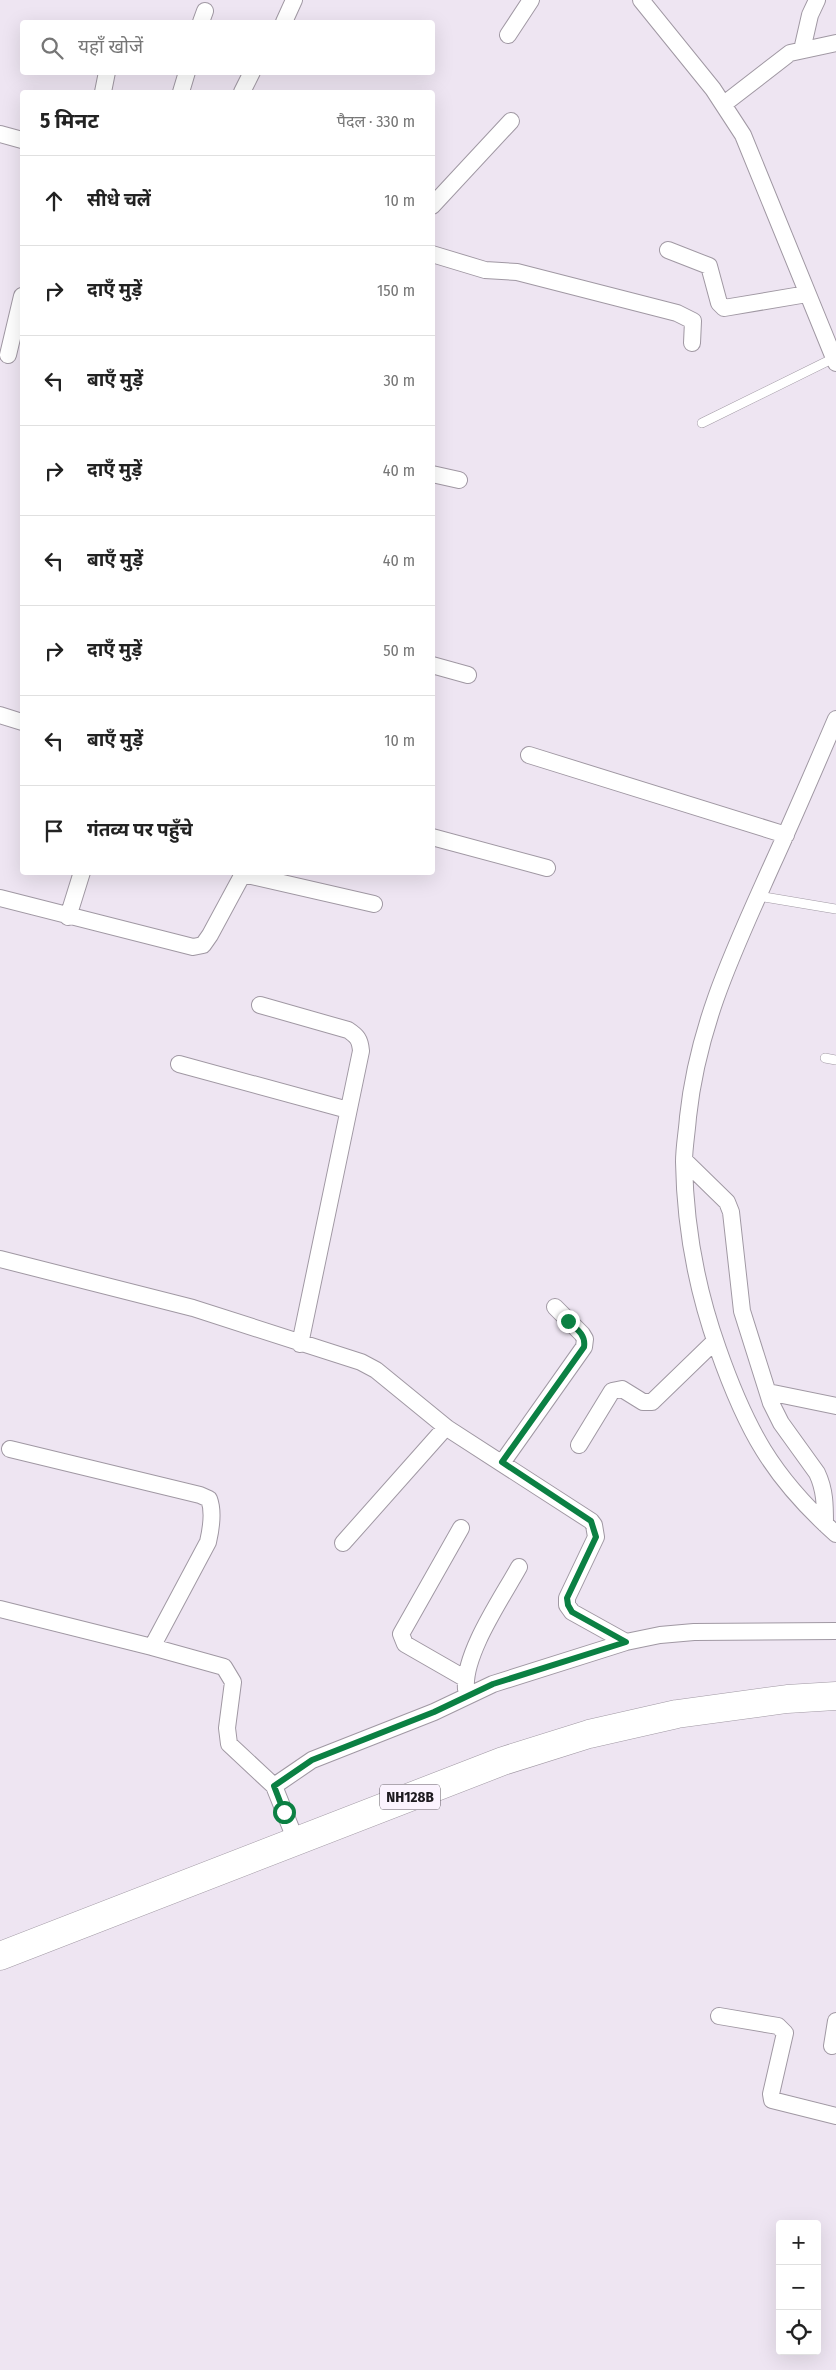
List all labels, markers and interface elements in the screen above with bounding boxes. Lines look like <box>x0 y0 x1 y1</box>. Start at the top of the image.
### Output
search box <box>20 20 435 75</box>
icon: search <box>38 34 66 62</box>
text: यहाँ खोजें <box>78 35 143 58</box>
text: 5 मिनट <box>40 108 99 134</box>
text: पैदल · 330 m <box>337 112 415 131</box>
icon: ahead <box>40 187 68 215</box>
text: सीधे चलें <box>87 188 151 211</box>
text: 10 m <box>384 191 415 210</box>
icon: right <box>40 277 68 305</box>
text: दाएँ मुड़ें <box>87 278 142 301</box>
text: 150 m <box>377 281 415 300</box>
icon: left <box>40 367 68 395</box>
text: बाएँ मुड़ें <box>87 368 143 391</box>
text: 30 m <box>383 371 415 390</box>
icon: right <box>40 457 68 485</box>
text: दाएँ मुड़ें <box>87 458 142 481</box>
text: 40 m <box>383 461 415 480</box>
icon: left <box>40 547 68 575</box>
text: बाएँ मुड़ें <box>87 548 143 571</box>
text: 40 m <box>383 551 415 570</box>
icon: right <box>40 637 68 665</box>
text: दाएँ मुड़ें <box>87 638 142 661</box>
text: 50 m <box>383 641 415 660</box>
icon: left <box>40 727 68 755</box>
text: बाएँ मुड़ें <box>87 728 143 751</box>
text: 10 m <box>384 731 415 750</box>
icon: arrive <box>40 817 68 845</box>
text: गंतव्य पर पहुँचे <box>87 818 193 841</box>
route end <box>557 1310 580 1333</box>
road number: NH128B <box>380 1784 440 1810</box>
route start <box>273 1801 296 1824</box>
map controls <box>776 2220 821 2355</box>
button: + <box>776 2220 821 2265</box>
button: − <box>776 2265 821 2310</box>
button: locate <box>776 2310 821 2355</box>

